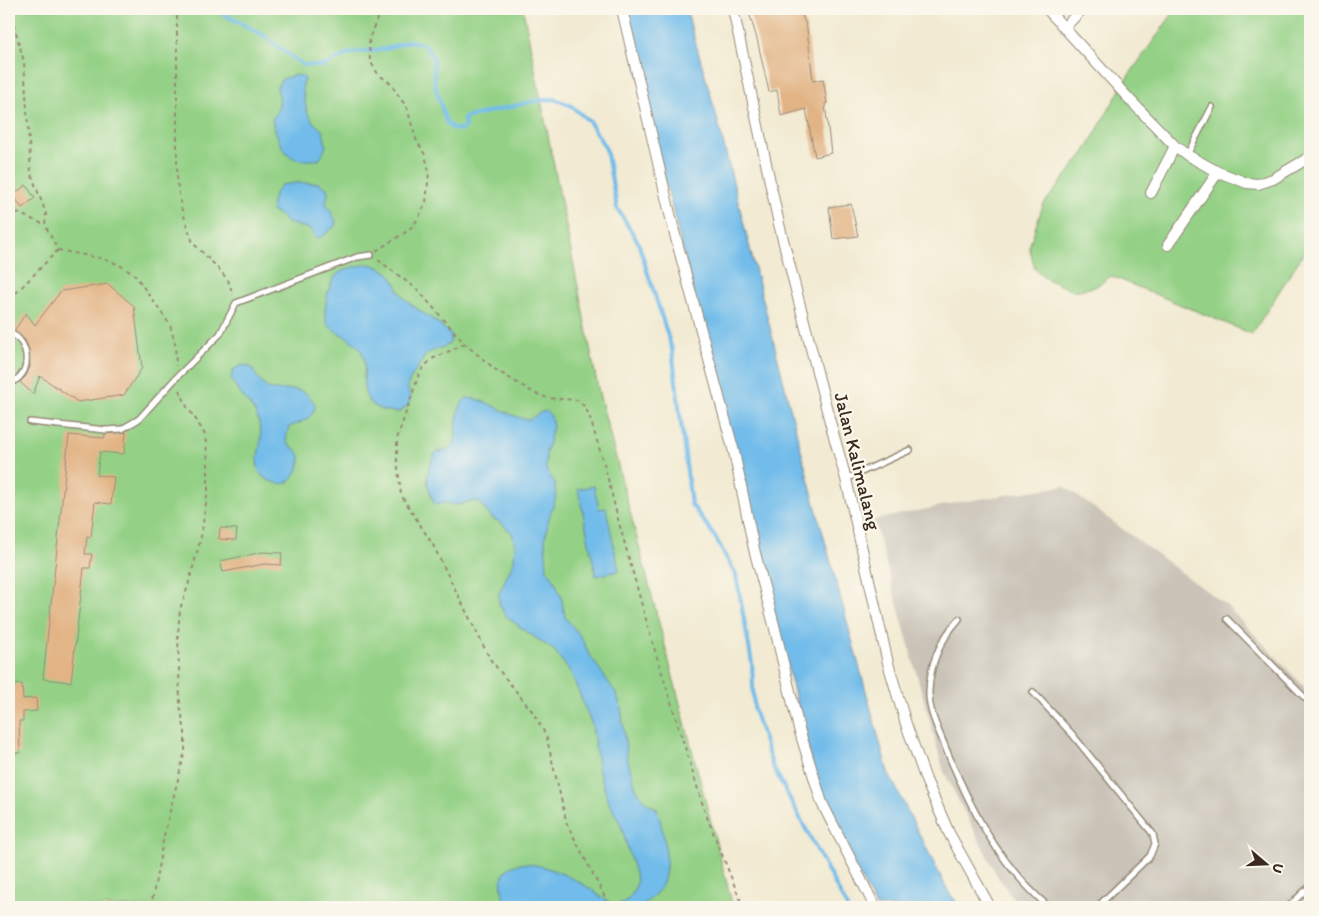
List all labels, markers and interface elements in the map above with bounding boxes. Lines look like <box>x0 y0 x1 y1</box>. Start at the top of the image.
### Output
street label: Jalan Kalimalang <box>829 390 886 533</box>
north arrow <box>1242 838 1292 888</box>
text: U <box>1268 861 1287 875</box>

